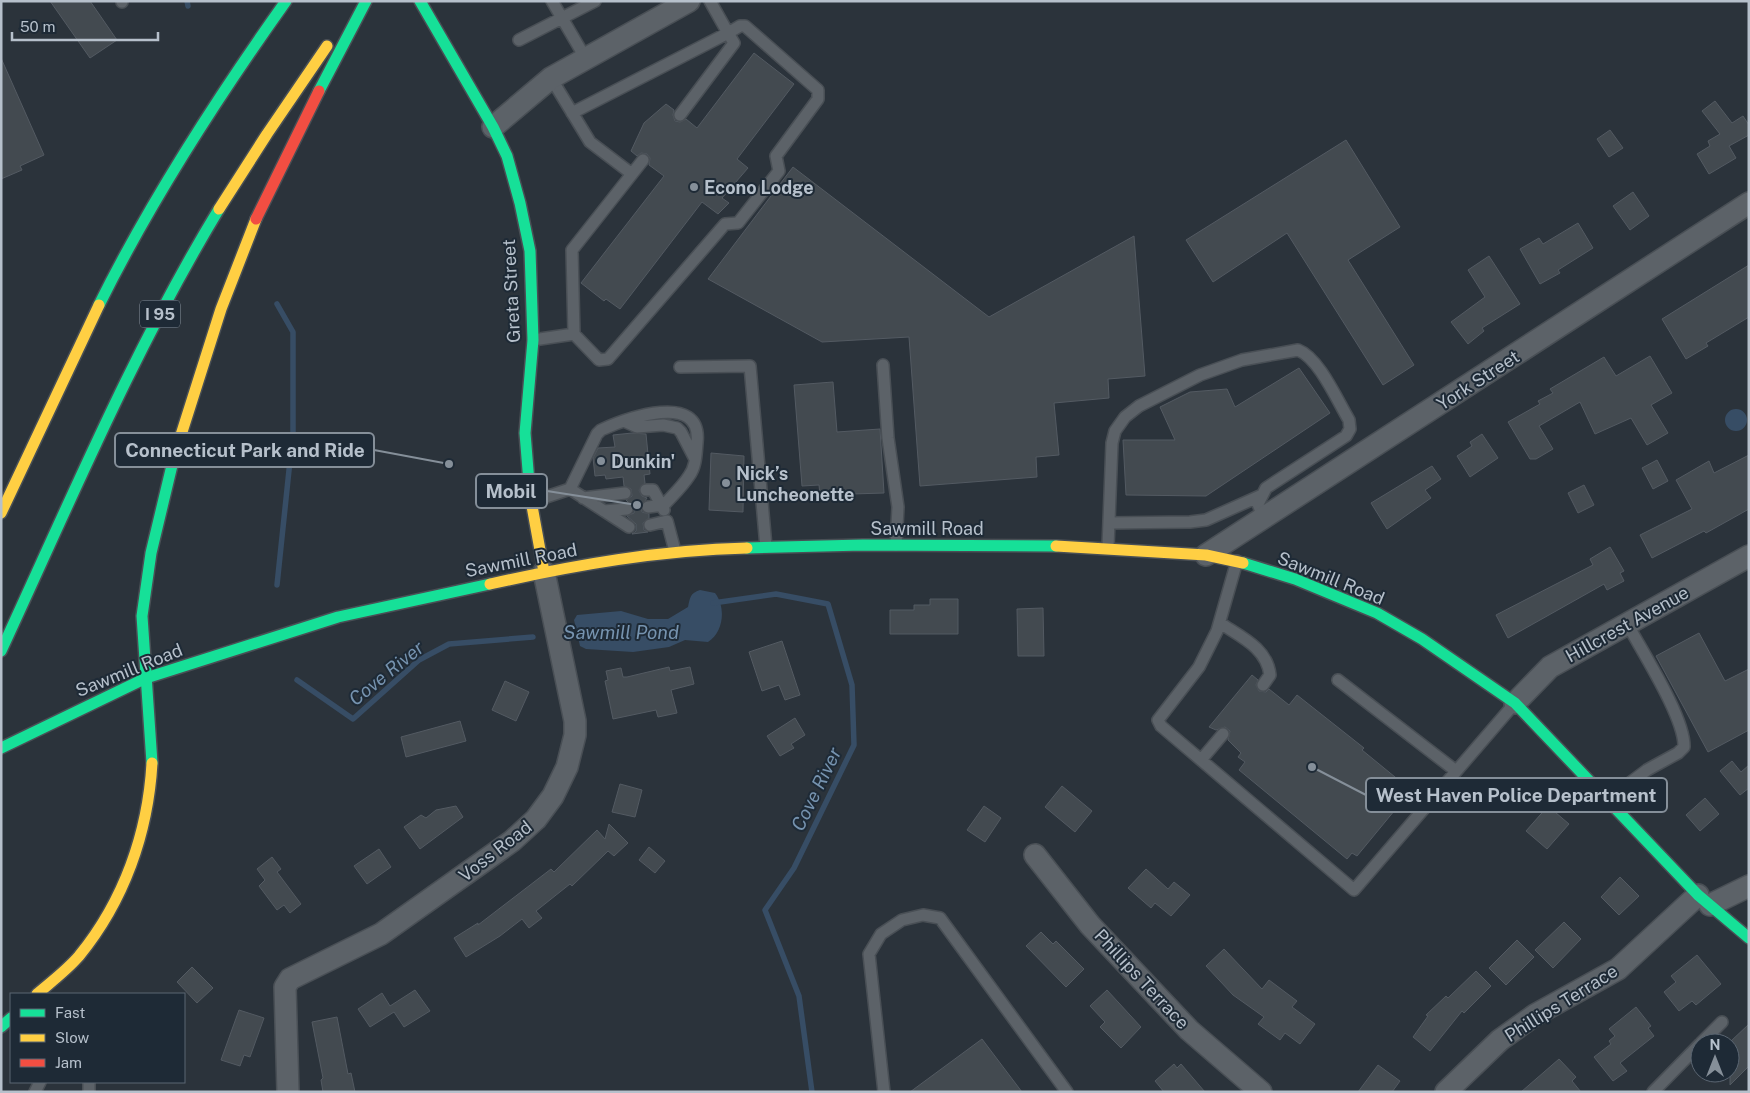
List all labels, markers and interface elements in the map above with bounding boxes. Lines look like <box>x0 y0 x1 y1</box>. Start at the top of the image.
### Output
scale bar <box>12 10 159 42</box>
text: 50 m <box>20 18 55 35</box>
place label: Econo Lodge <box>704 177 814 198</box>
marker: Econo Lodge <box>688 181 700 193</box>
street label: Greta Street <box>498 239 524 343</box>
road number: I 95 <box>140 300 180 328</box>
street label: York Street <box>1433 346 1523 414</box>
callout: Connecticut Park and Ride <box>115 433 374 467</box>
text: Connecticut Park and Ride <box>125 439 365 461</box>
place label: Dunkin' <box>611 451 675 472</box>
marker: Dunkin' <box>595 455 607 467</box>
place label: Nick’s Luncheonette <box>736 463 854 505</box>
callout: Mobil <box>476 474 547 508</box>
marker: Nick’s Luncheonette <box>720 477 732 489</box>
text: Mobil <box>485 480 537 502</box>
street label: Sawmill Road <box>870 518 984 539</box>
street label: Sawmill Road <box>463 539 579 581</box>
street label: Sawmill Road <box>1274 547 1388 609</box>
street label: Hillcrest Avenue <box>1562 582 1692 666</box>
water label: Sawmill Pond <box>563 621 679 643</box>
water label: Cove River <box>344 636 429 710</box>
street label: Sawmill Road <box>72 639 186 701</box>
water label: Cove River <box>786 743 846 834</box>
callout: West Haven Police Department <box>1366 778 1667 812</box>
text: West Haven Police Department <box>1376 784 1656 806</box>
street label: Voss Road <box>454 816 536 886</box>
street label: Phillips Terrace <box>1090 925 1194 1033</box>
street label: Phillips Terrace <box>1501 960 1621 1046</box>
legend <box>10 993 185 1083</box>
text: Fast <box>55 1004 85 1021</box>
text: Slow <box>55 1029 90 1046</box>
north arrow <box>1690 1033 1740 1083</box>
text: N <box>1710 1037 1720 1053</box>
text: Jam <box>55 1054 82 1071</box>

